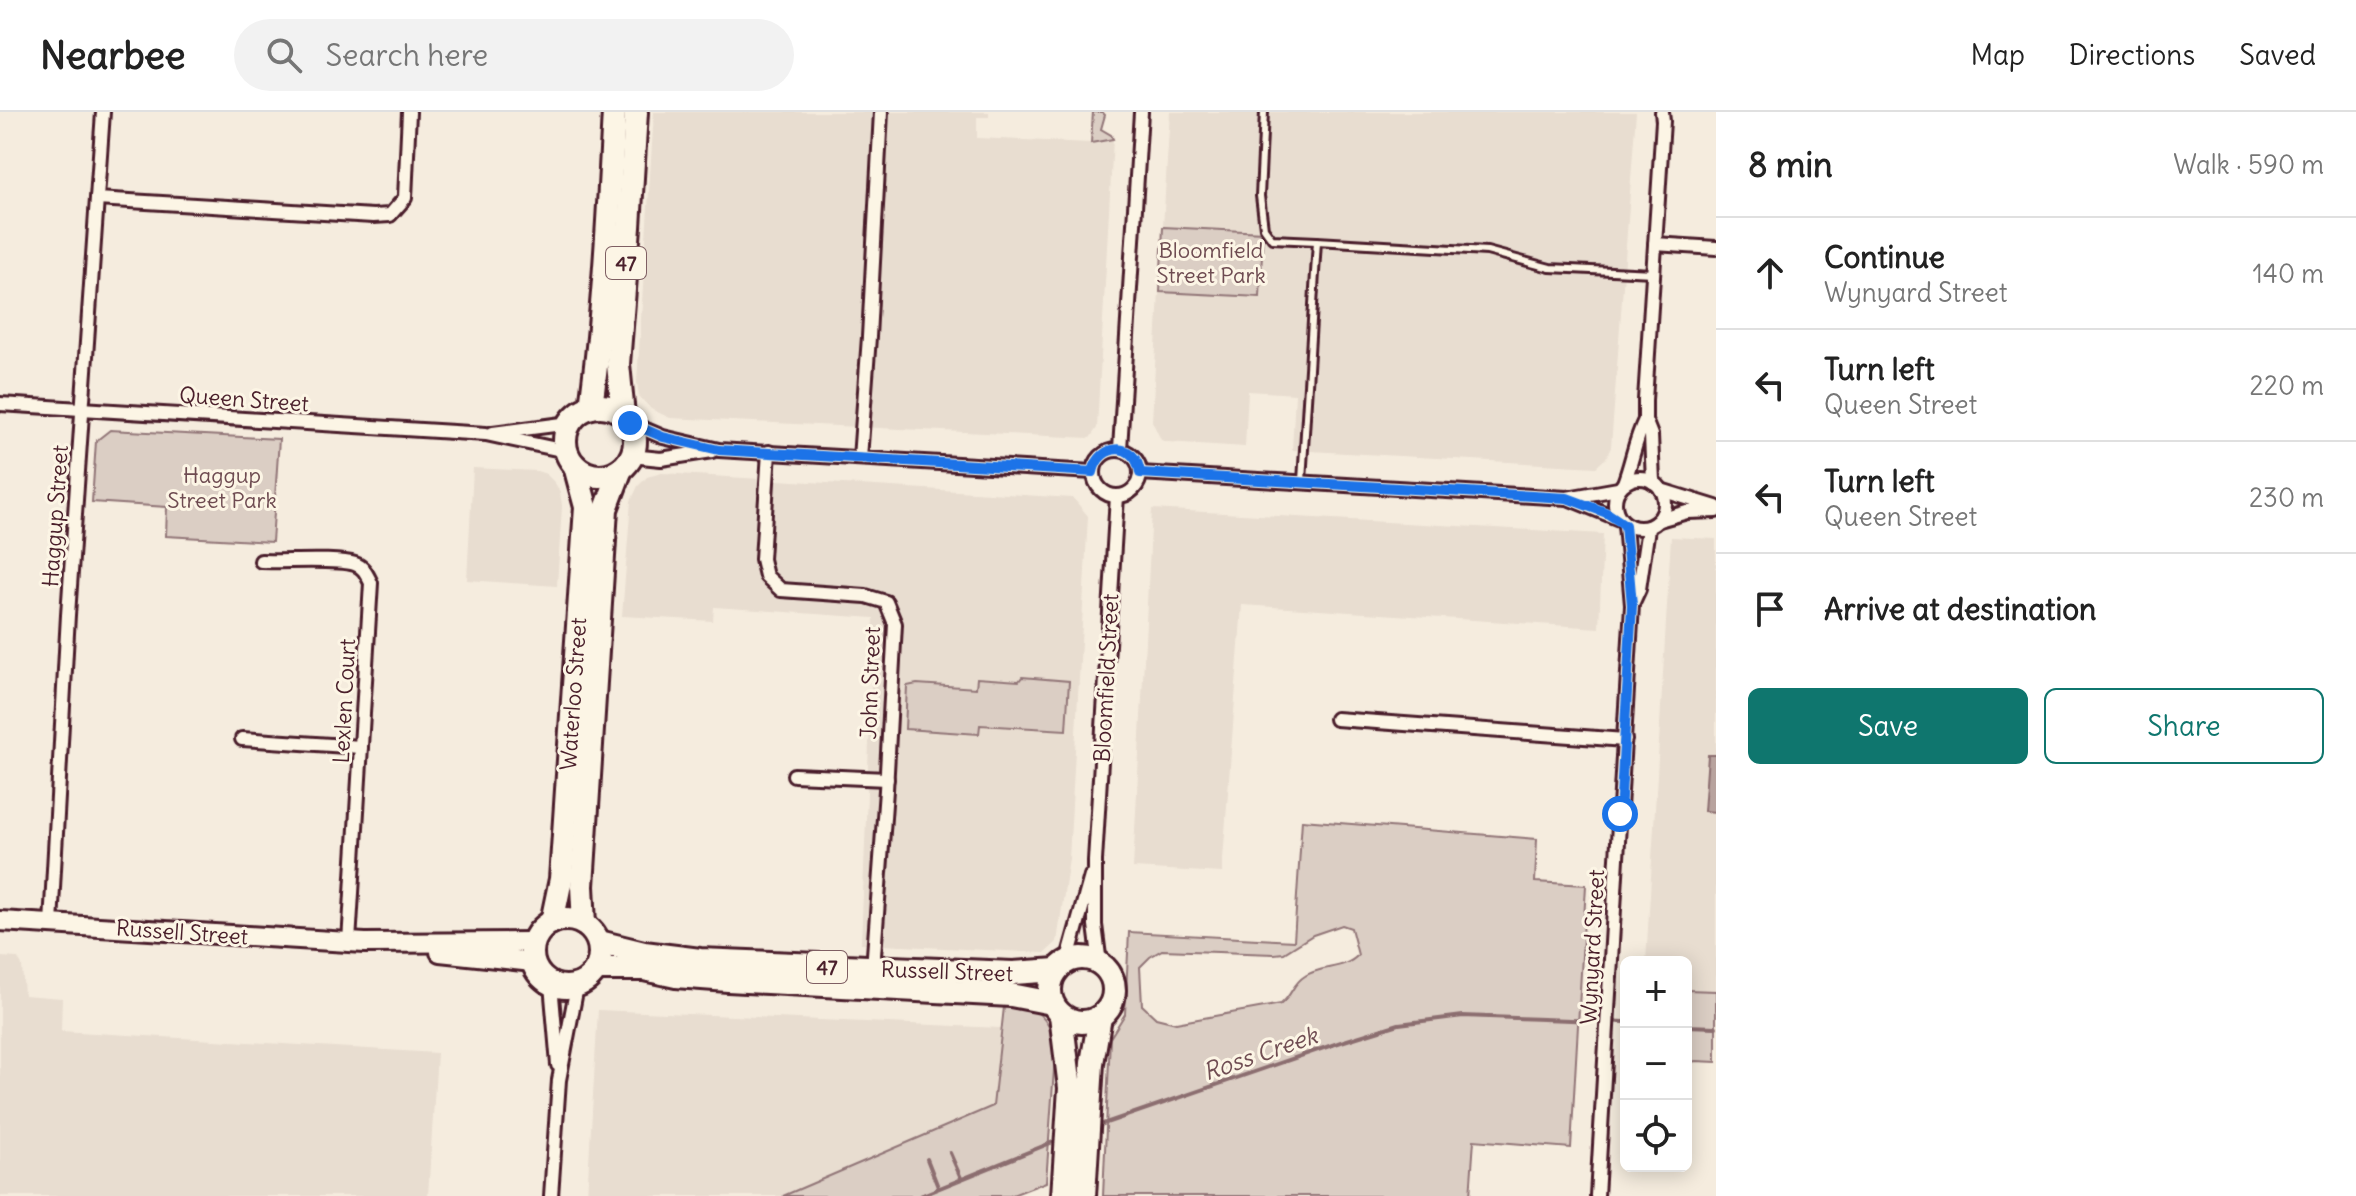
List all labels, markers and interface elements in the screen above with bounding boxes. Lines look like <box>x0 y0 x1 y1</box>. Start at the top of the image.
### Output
search box <box>234 19 794 91</box>
text: Nearbee <box>40 32 186 79</box>
icon: search <box>262 33 306 77</box>
text: Search here <box>326 36 488 74</box>
text: Map <box>1970 37 2025 73</box>
text: Directions <box>2069 37 2195 73</box>
text: Saved <box>2239 37 2316 73</box>
text: 8 min <box>1748 143 1833 186</box>
text: Walk · 590 m <box>2173 148 2324 181</box>
park label: Bloomfield Street Park <box>1156 236 1266 289</box>
text: Continue <box>1824 238 1945 276</box>
road number: 47 <box>606 247 646 279</box>
icon: ahead <box>1748 251 1792 295</box>
text: 140 m <box>2253 257 2324 290</box>
text: Wynyard Street <box>1824 276 2008 309</box>
text: Turn left <box>1824 350 1935 388</box>
icon: left <box>1748 363 1792 407</box>
text: 220 m <box>2249 369 2324 402</box>
street label: Queen Street <box>178 381 310 417</box>
text: Queen Street <box>1824 388 1977 421</box>
route end <box>612 405 648 441</box>
street label: Haggup Street <box>36 444 74 588</box>
park label: Haggup Street Park <box>167 461 277 514</box>
text: Turn left <box>1824 462 1935 500</box>
icon: left <box>1748 475 1792 519</box>
text: 230 m <box>2249 481 2324 514</box>
text: Queen Street <box>1824 500 1977 533</box>
icon: arrive <box>1748 587 1792 631</box>
text: Arrive at destination <box>1824 590 2096 628</box>
street label: Bloomfield Street <box>1088 593 1124 763</box>
street label: Waterloo Street <box>554 616 592 772</box>
street label: John Street <box>854 626 886 740</box>
street label: Lexlen Court <box>327 638 361 764</box>
button: Save <box>1748 688 2028 764</box>
button: Share <box>2044 688 2324 764</box>
route start <box>1602 796 1638 832</box>
street label: Wynyard Street <box>1574 869 1610 1025</box>
street label: Russell Street <box>115 913 249 951</box>
road number: 47 <box>807 951 847 983</box>
street label: Russell Street <box>880 955 1014 987</box>
map controls <box>1620 956 1692 1172</box>
button: + <box>1620 956 1692 1028</box>
water label: Ross Creek <box>1199 1019 1323 1087</box>
button: − <box>1620 1028 1692 1100</box>
button: locate <box>1620 1100 1692 1172</box>

